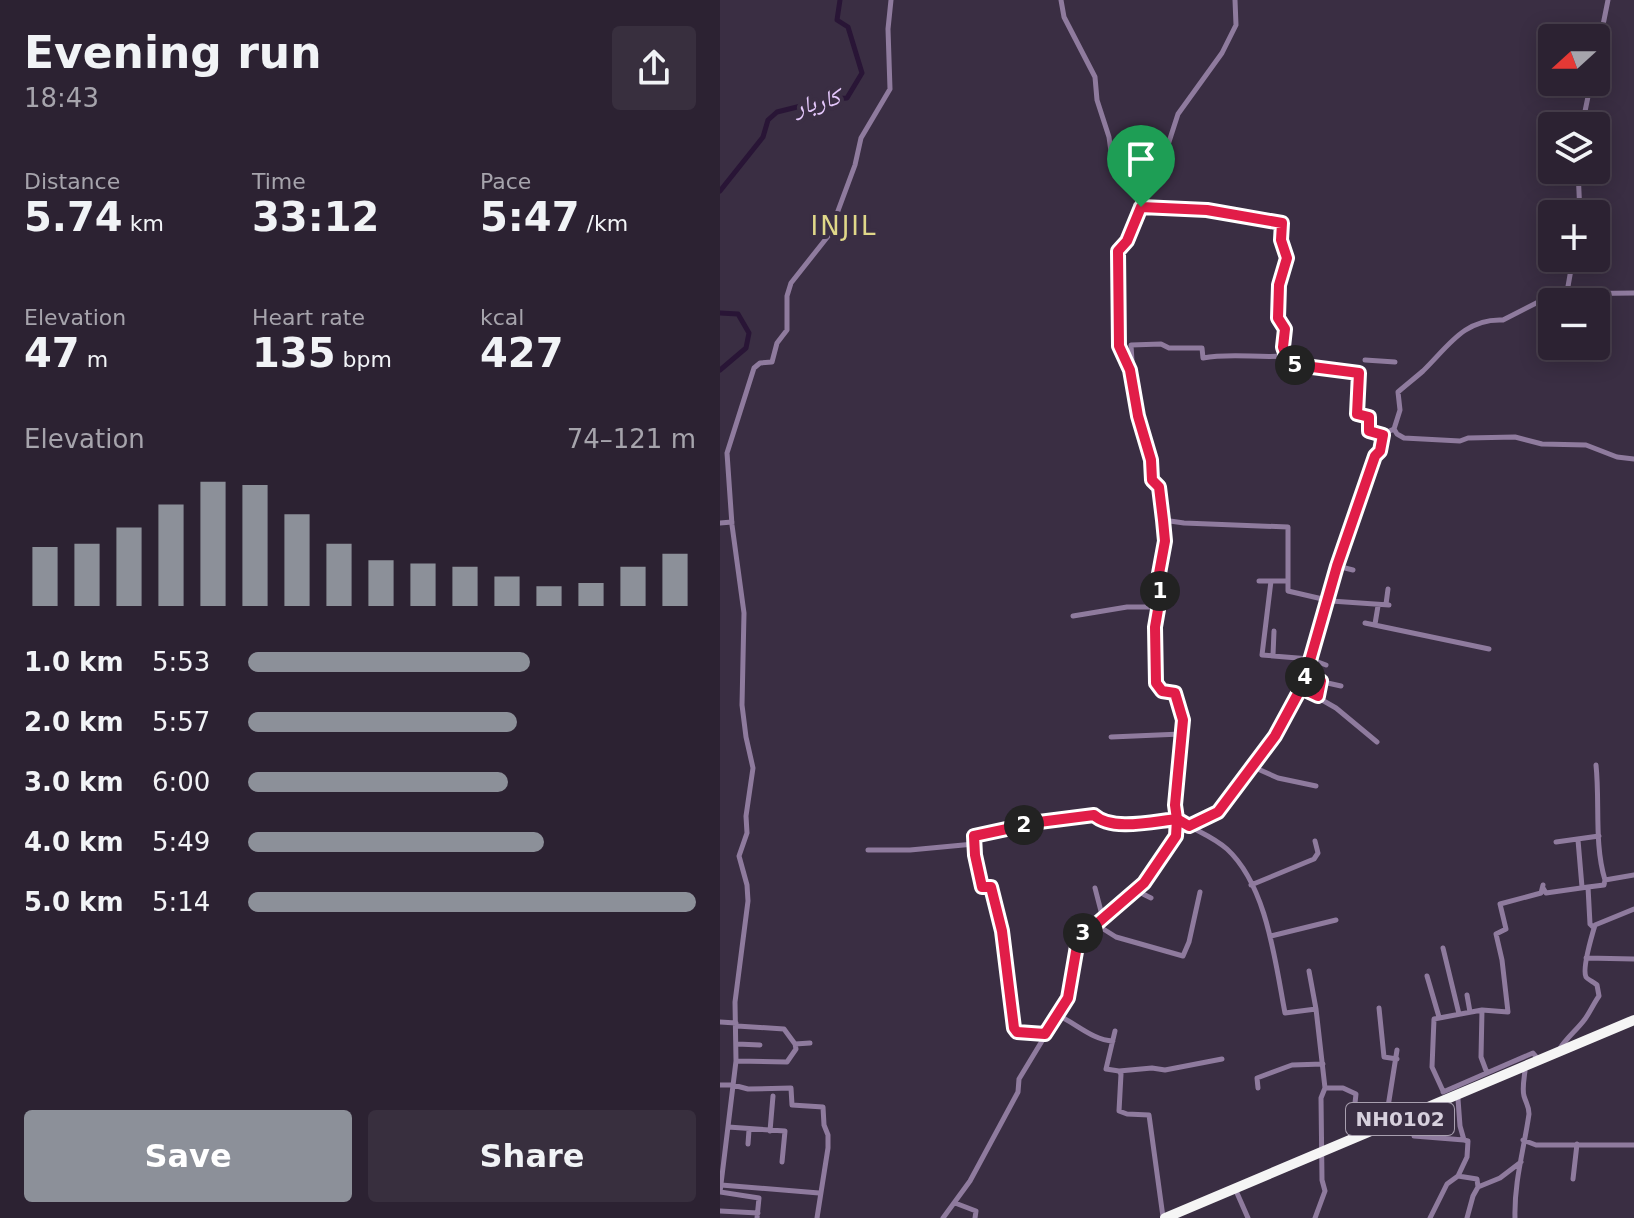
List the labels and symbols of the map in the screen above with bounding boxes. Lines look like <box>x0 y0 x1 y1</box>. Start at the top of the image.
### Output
north arrow <box>1538 24 1610 96</box>
water label: کاربار <box>789 81 847 122</box>
pin <box>1107 125 1175 207</box>
district label: INJIL <box>811 211 877 241</box>
pin: 5 <box>1275 345 1315 385</box>
pin: 1 <box>1140 571 1180 611</box>
pin: 4 <box>1285 657 1325 697</box>
pin: 2 <box>1004 805 1044 845</box>
pin: 3 <box>1063 913 1103 953</box>
road number: NH0102 <box>1346 1103 1454 1135</box>

